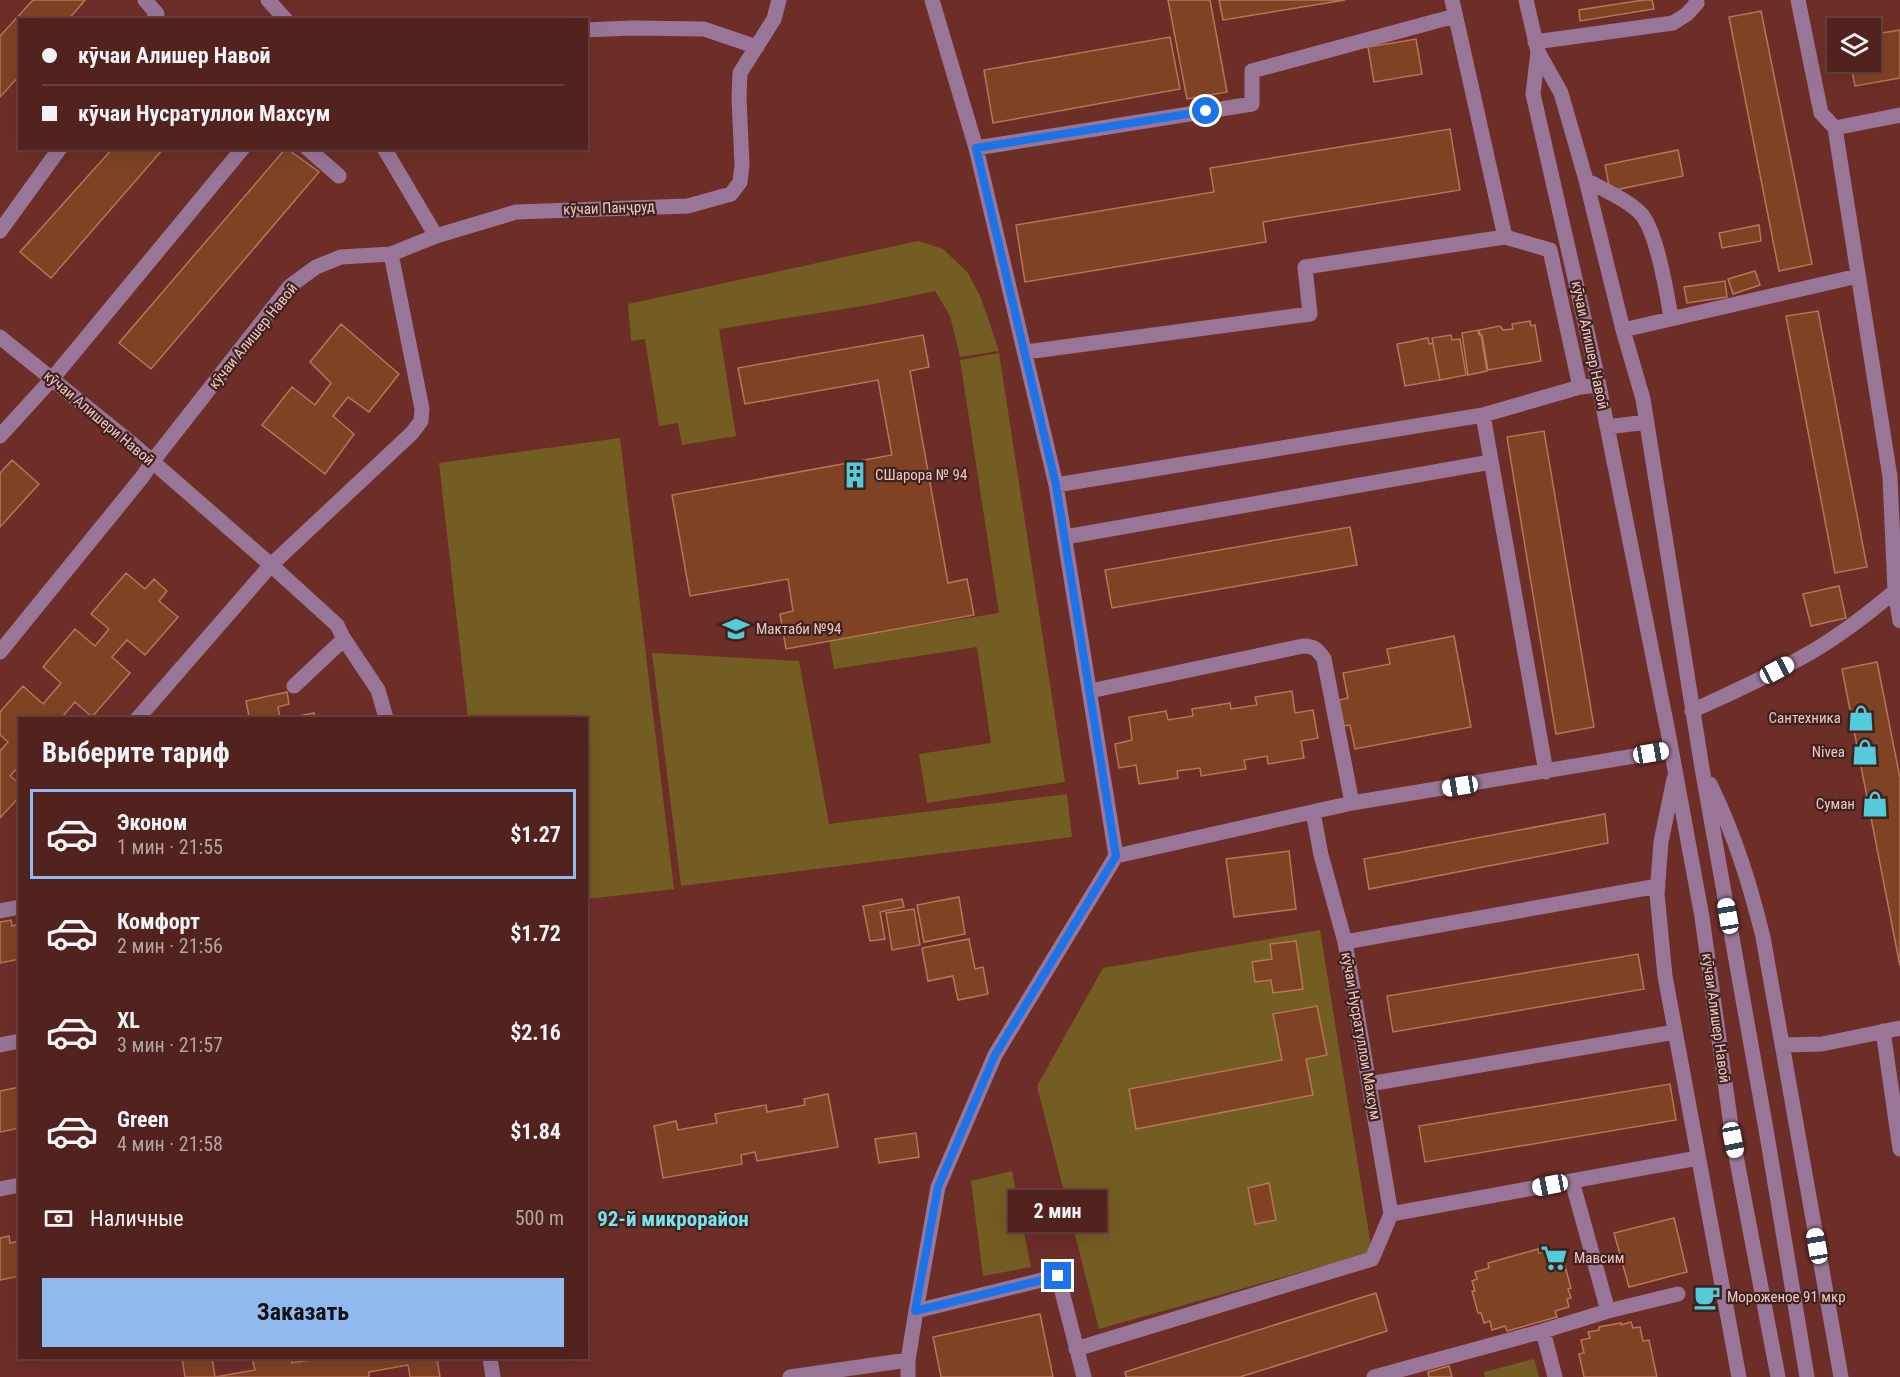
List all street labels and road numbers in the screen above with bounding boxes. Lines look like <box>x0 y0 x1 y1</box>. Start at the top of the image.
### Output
street label: кӯчаи Панҷруд <box>563 197 655 219</box>
street label: кӯчаи Алишер Навоӣ <box>1568 279 1612 411</box>
street label: кӯчаи Алишер Навоӣ <box>205 280 301 392</box>
street label: кӯчаи Алишери Навоӣ <box>40 367 158 469</box>
street label: кӯчаи Нусратуллои Махсум <box>1337 951 1385 1121</box>
street label: кӯчаи Алишер Навоӣ <box>1698 952 1734 1084</box>

